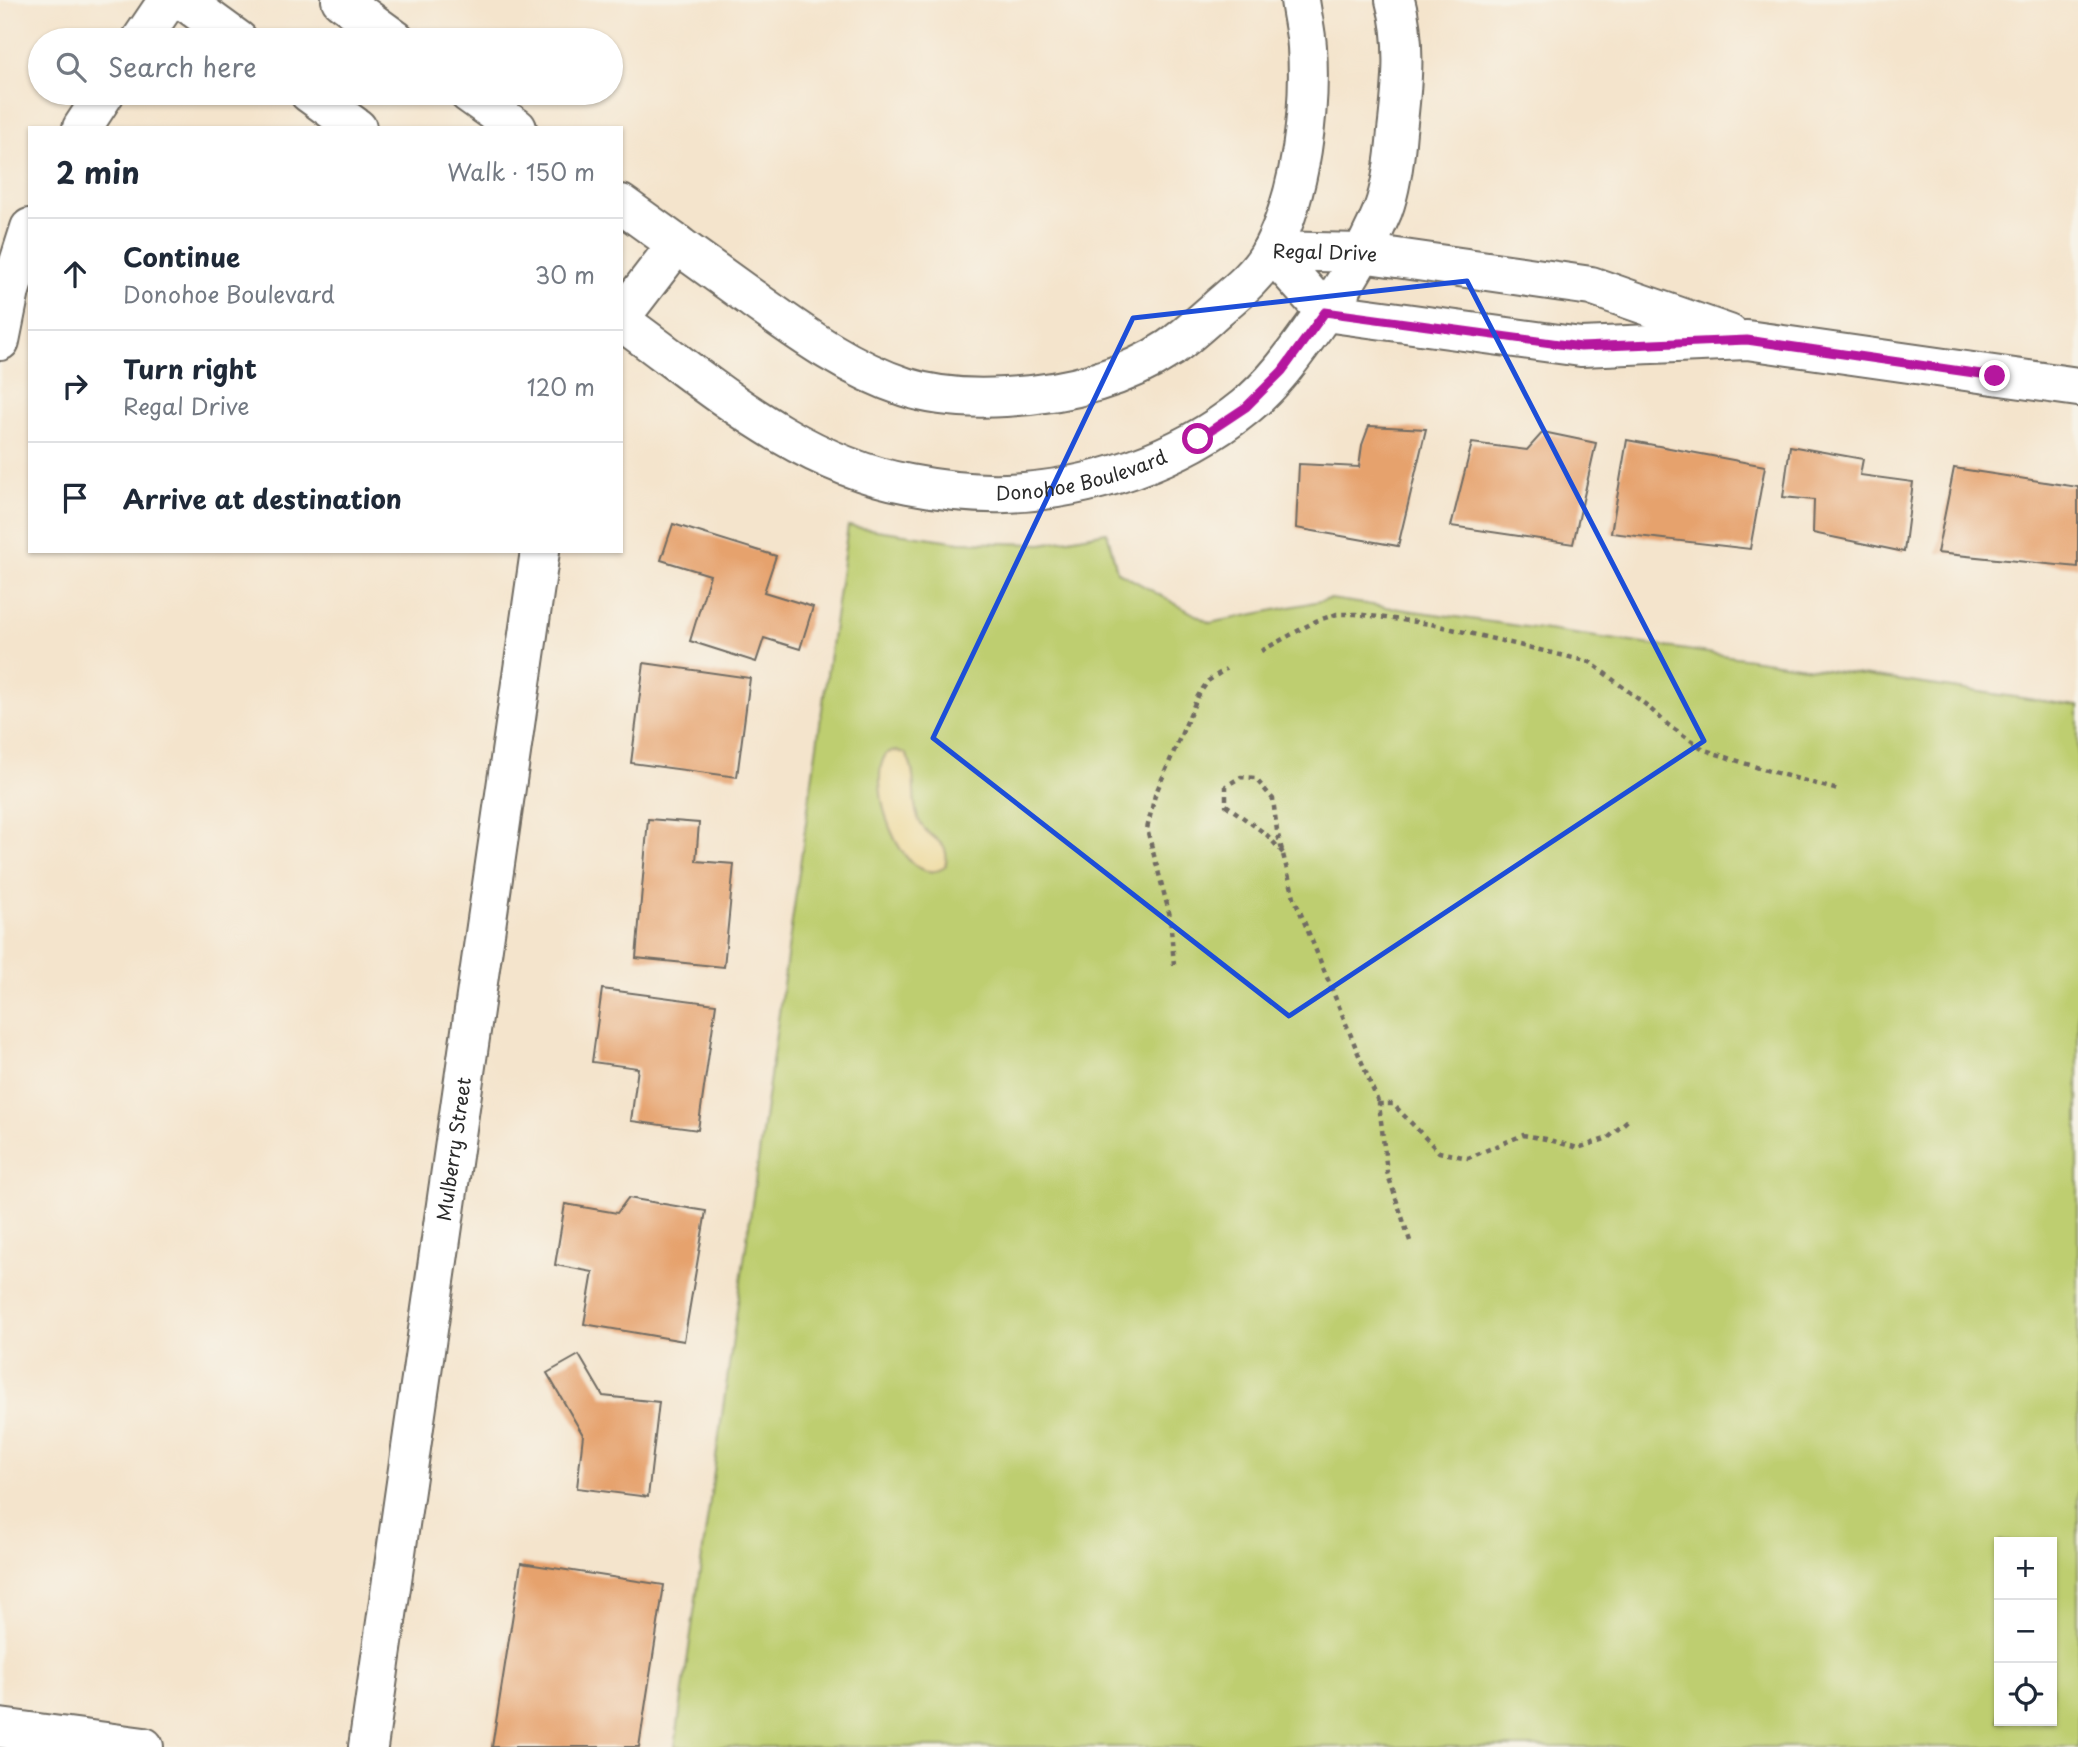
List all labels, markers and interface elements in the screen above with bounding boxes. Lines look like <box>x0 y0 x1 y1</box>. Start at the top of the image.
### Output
search box <box>28 28 623 105</box>
text: Search here <box>108 47 257 86</box>
icon: search <box>52 48 90 86</box>
text: 2 min <box>56 149 140 194</box>
text: Walk · 150 m <box>447 154 595 189</box>
street label: Regal Drive <box>1272 236 1379 268</box>
text: Continue <box>123 237 240 276</box>
icon: ahead <box>56 255 94 293</box>
text: 30 m <box>534 257 595 292</box>
text: Donohoe Boulevard <box>123 276 335 311</box>
text: Turn right <box>123 349 257 388</box>
route end <box>1979 360 2010 391</box>
icon: right <box>56 367 94 405</box>
text: 120 m <box>527 369 595 404</box>
text: Regal Drive <box>123 388 250 423</box>
route start <box>1182 423 1213 454</box>
street label: Donohoe Boulevard <box>995 442 1171 506</box>
icon: arrive <box>56 479 94 517</box>
text: Arrive at destination <box>123 479 402 518</box>
street label: Mulberry Street <box>429 1075 477 1223</box>
map controls <box>1994 1537 2057 1726</box>
button: + <box>1994 1537 2057 1600</box>
button: − <box>1994 1600 2057 1663</box>
button: locate <box>1994 1663 2057 1726</box>

